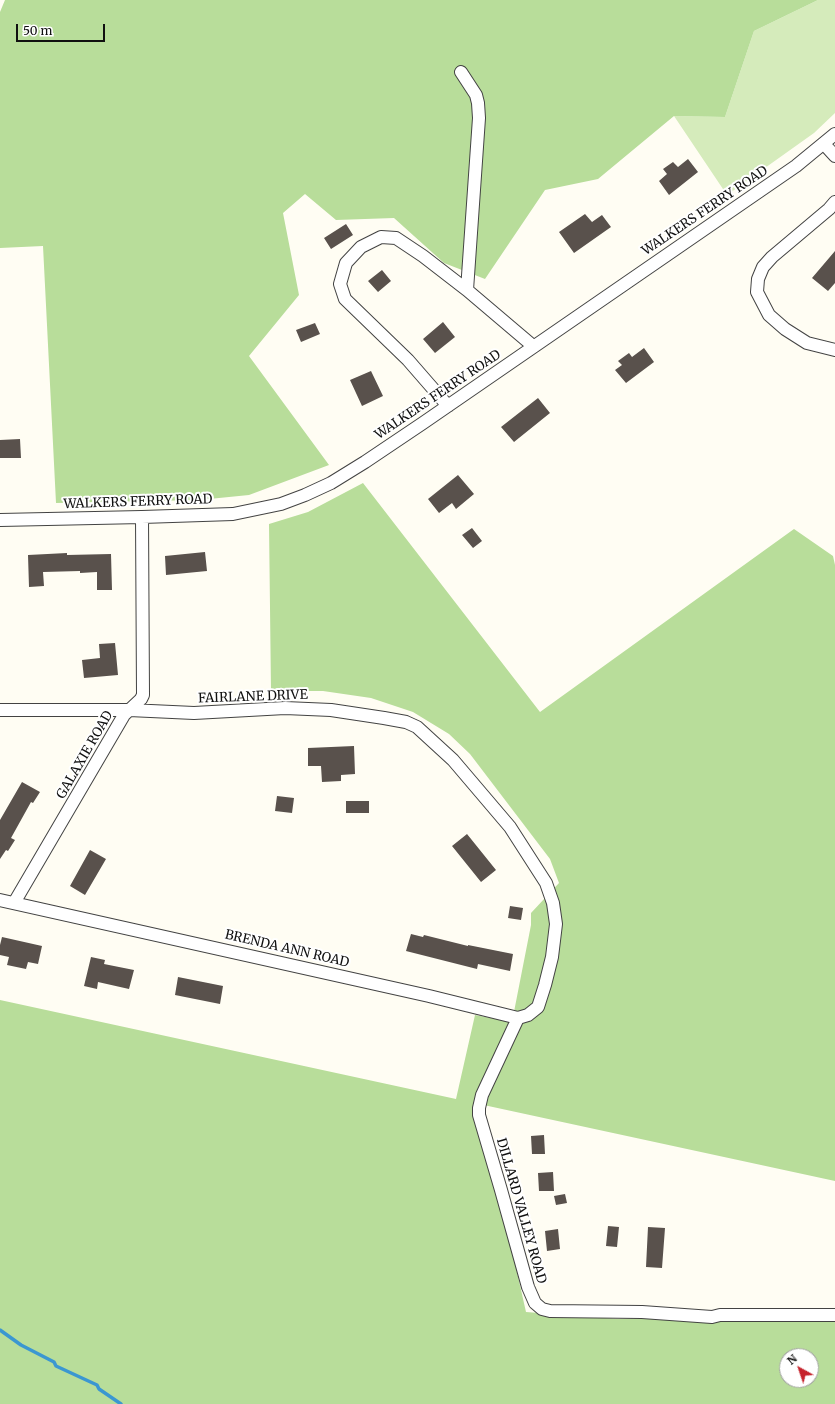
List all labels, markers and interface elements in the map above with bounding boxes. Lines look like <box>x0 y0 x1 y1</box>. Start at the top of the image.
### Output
scale bar <box>18 16 107 42</box>
text: 50 m <box>23 23 52 38</box>
street label: WALKERS FERRY ROAD <box>639 163 771 259</box>
street label: WALKERS FERRY ROAD <box>372 347 504 443</box>
street label: WALKERS FERRY ROAD <box>63 492 213 512</box>
street label: FAIRLANE DRIVE <box>198 687 308 707</box>
street label: GALAXIE ROAD <box>54 708 116 802</box>
street label: BRENDA ANN ROAD <box>223 927 351 971</box>
street label: DILLARD VALLEY ROAD <box>493 1136 549 1286</box>
north arrow <box>779 1348 819 1388</box>
text: N <box>784 1351 800 1368</box>

